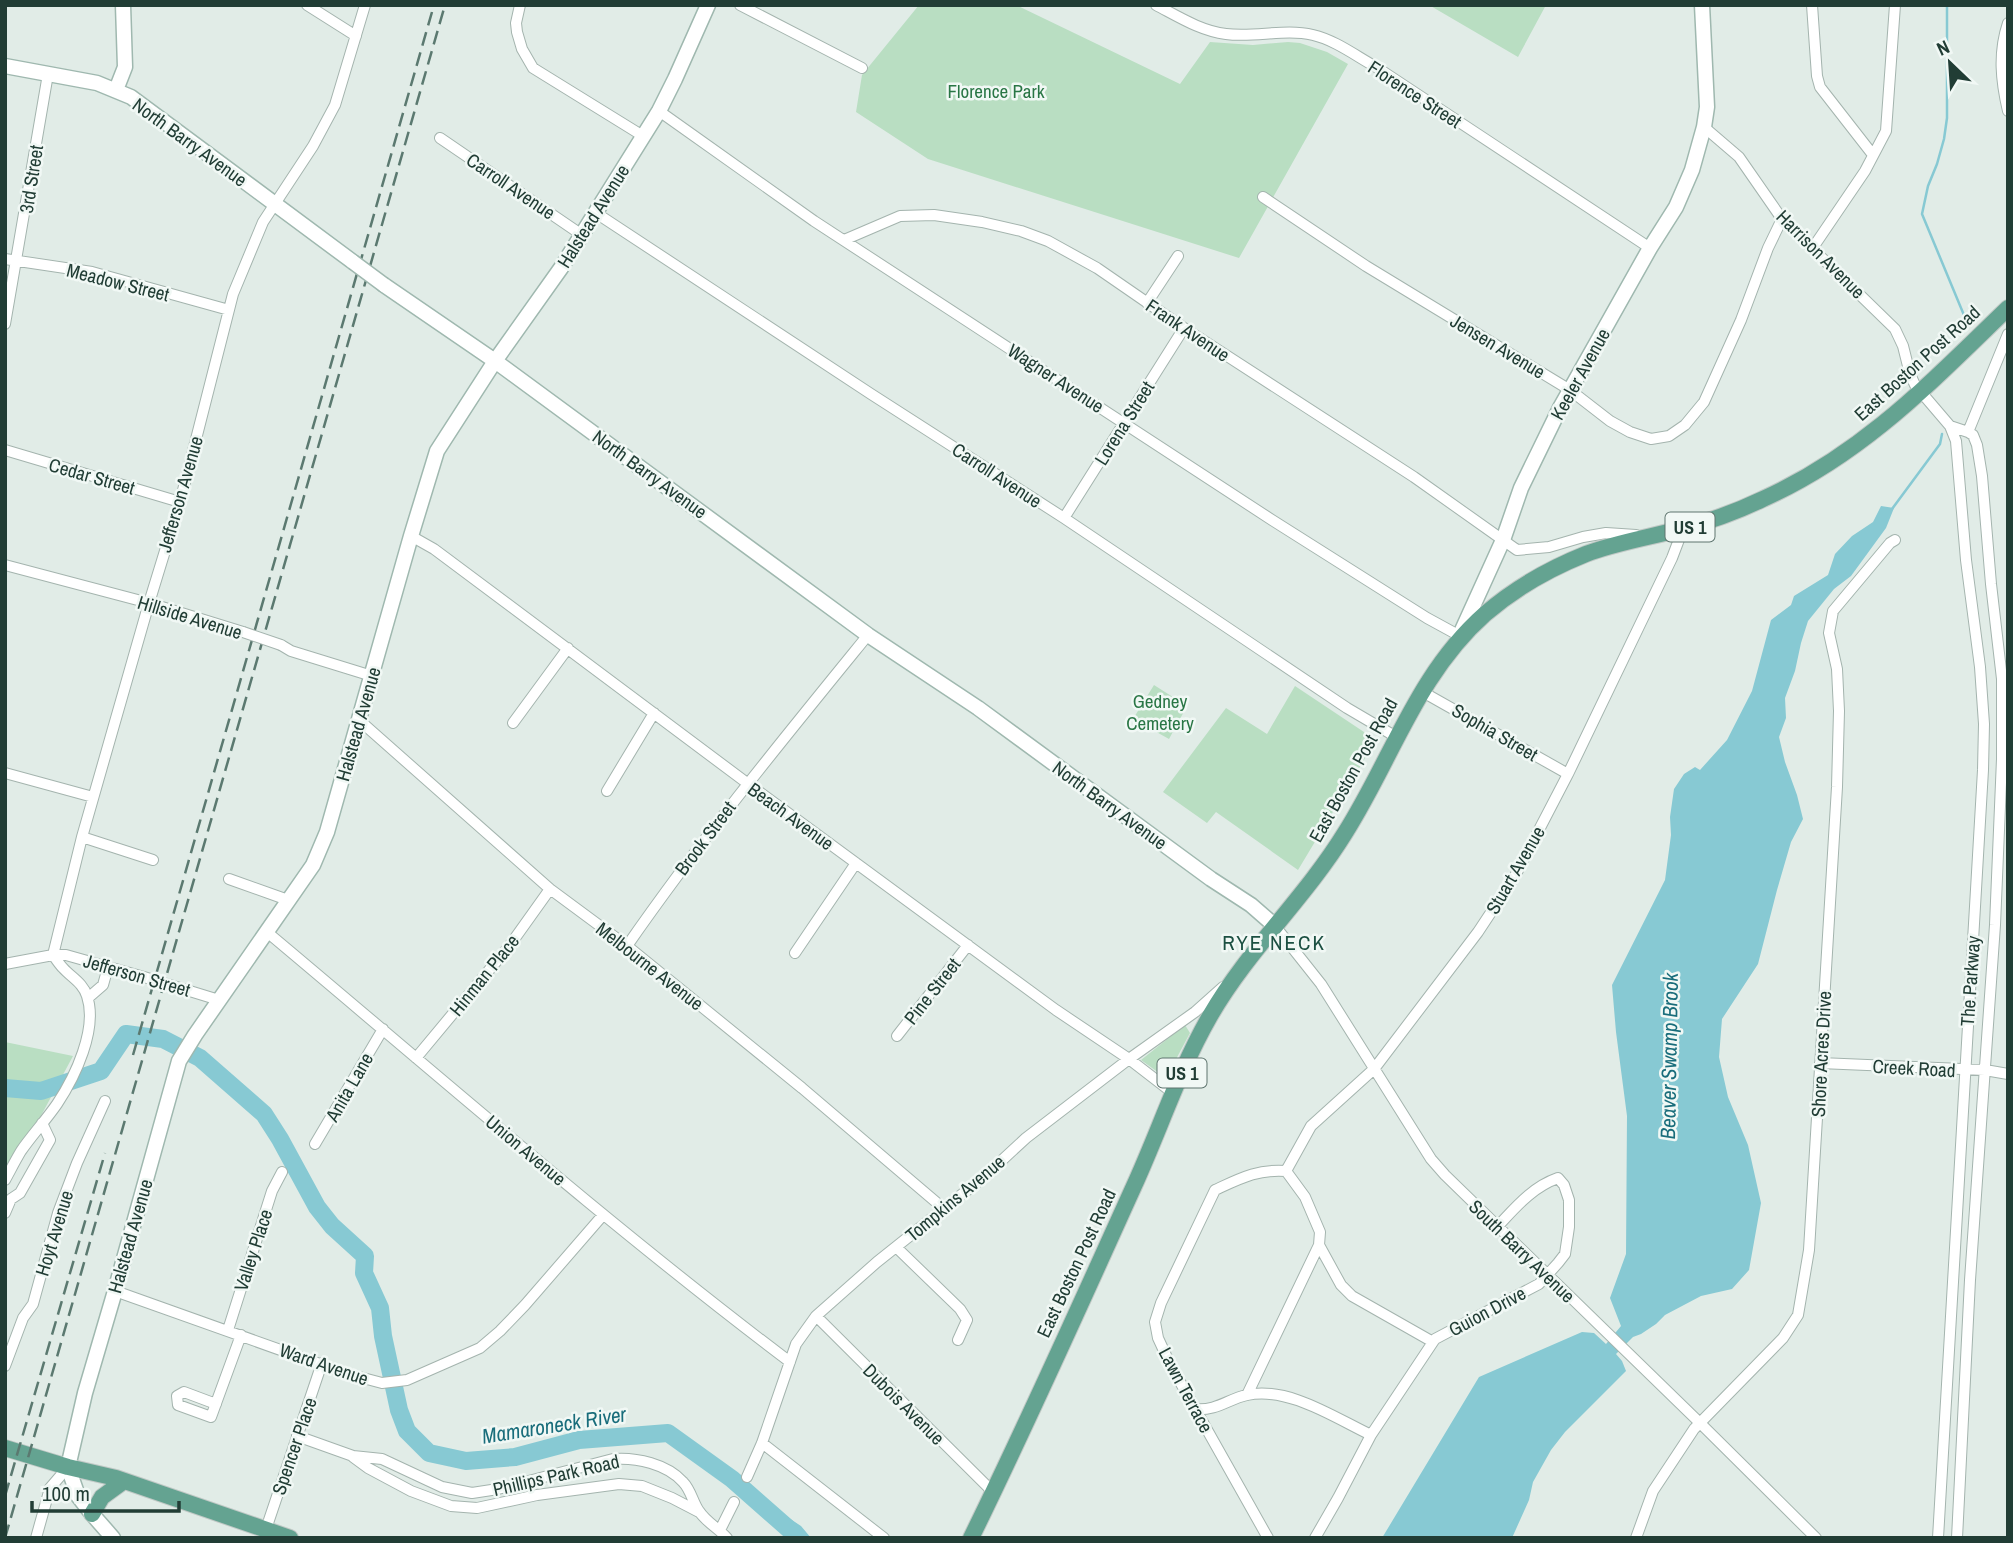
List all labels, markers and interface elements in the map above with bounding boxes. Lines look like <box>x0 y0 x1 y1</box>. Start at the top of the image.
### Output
north arrow <box>1915 28 1985 98</box>
text: N <box>1932 33 1953 62</box>
street label: Florence Street <box>1363 54 1467 134</box>
park label: Florence Park <box>948 78 1045 104</box>
street label: North Barry Avenue <box>127 92 253 192</box>
street label: 3rd Street <box>13 143 49 215</box>
street label: Carroll Avenue <box>461 147 561 225</box>
street label: Halstead Avenue <box>551 159 635 273</box>
street label: Harrison Avenue <box>1771 204 1871 304</box>
street label: Meadow Street <box>64 257 173 307</box>
street label: Frank Avenue <box>1141 292 1235 368</box>
street label: East Boston Post Road <box>1848 299 1986 427</box>
street label: Jensen Avenue <box>1446 307 1550 385</box>
street label: Keeler Avenue <box>1544 323 1616 425</box>
street label: Wagner Avenue <box>1003 337 1109 419</box>
street label: Lorena Street <box>1088 376 1160 470</box>
street label: North Barry Avenue <box>587 424 713 524</box>
street label: Jefferson Avenue <box>151 433 209 555</box>
street label: Carroll Avenue <box>947 436 1047 514</box>
street label: Cedar Street <box>46 451 139 501</box>
road number: US 1 <box>1666 512 1714 542</box>
street label: Hillside Avenue <box>135 589 245 645</box>
street label: Halstead Avenue <box>329 664 387 784</box>
park label: Gedney Cemetery <box>1126 688 1194 736</box>
street label: East Boston Post Road <box>1303 693 1403 847</box>
street label: Sophia Street <box>1447 697 1543 767</box>
street label: North Barry Avenue <box>1047 755 1173 855</box>
street label: Beach Avenue <box>743 776 839 856</box>
street label: Brook Street <box>669 795 742 880</box>
street label: Stuart Avenue <box>1479 821 1551 919</box>
street label: Melbourne Avenue <box>591 916 709 1016</box>
district label: RYE NECK <box>1222 928 1326 957</box>
street label: Hinman Place <box>443 929 525 1021</box>
street label: The Parkway <box>1954 935 1986 1027</box>
street label: Jefferson Street <box>81 947 194 1003</box>
street label: Pine Street <box>898 952 967 1030</box>
water label: Beaver Swamp Brook <box>1653 971 1685 1140</box>
street label: Shore Acres Drive <box>1805 990 1837 1118</box>
street label: Anita Lane <box>318 1048 379 1127</box>
street label: Creek Road <box>1872 1053 1956 1083</box>
road number: US 1 <box>1158 1058 1206 1088</box>
street label: Union Avenue <box>480 1109 572 1191</box>
street label: Tompkins Avenue <box>900 1149 1010 1247</box>
street label: Halstead Avenue <box>101 1176 159 1296</box>
street label: East Boston Post Road <box>1030 1184 1122 1342</box>
street label: Hoyt Avenue <box>29 1187 79 1279</box>
street label: South Barry Avenue <box>1463 1194 1581 1308</box>
street label: Valley Place <box>228 1206 278 1294</box>
street label: Guion Drive <box>1444 1280 1530 1342</box>
street label: Ward Avenue <box>276 1337 372 1391</box>
street label: Lawn Terrace <box>1153 1343 1219 1437</box>
street label: Dubois Avenue <box>858 1358 950 1450</box>
street label: Spencer Place <box>265 1394 323 1498</box>
water label: Mamaroneck River <box>480 1399 629 1451</box>
street label: Phillips Park Road <box>490 1448 622 1502</box>
scale bar <box>32 1470 178 1514</box>
text: 100 m <box>42 1479 90 1508</box>

